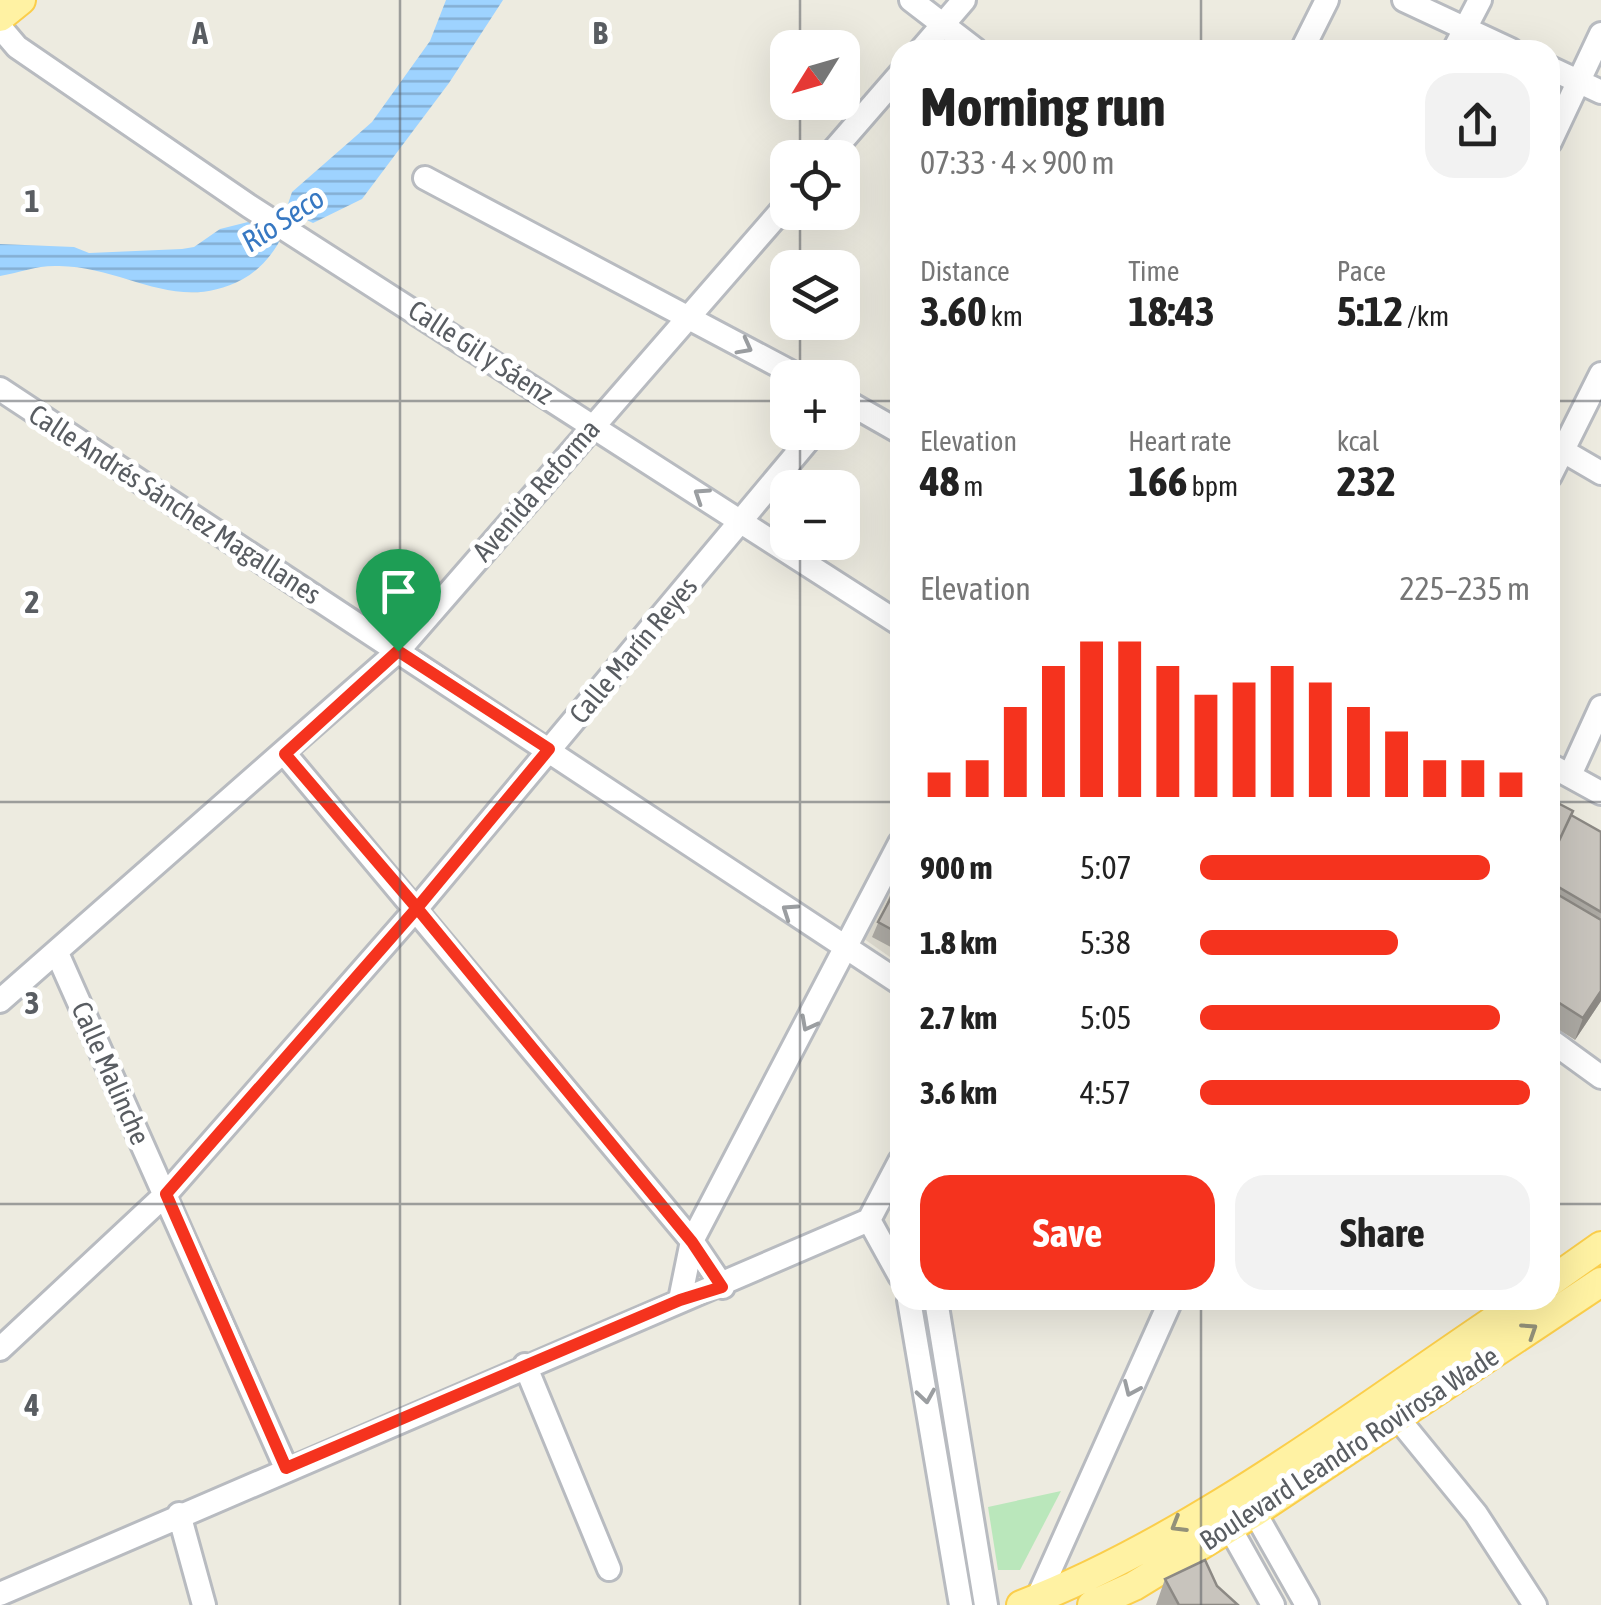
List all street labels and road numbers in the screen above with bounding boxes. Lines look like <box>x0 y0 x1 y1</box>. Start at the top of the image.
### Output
street label: Calle Gil y Sáenz <box>403 293 559 411</box>
street label: Calle Andrés Sánchez Magallanes <box>23 398 327 610</box>
street label: Avenida Reforma <box>466 413 606 567</box>
street label: Calle Marín Reyes <box>563 570 703 730</box>
street label: Calle Malinche <box>65 997 157 1149</box>
street label: Boulevard Leandro Rovirosa Wade <box>1194 1339 1504 1557</box>

